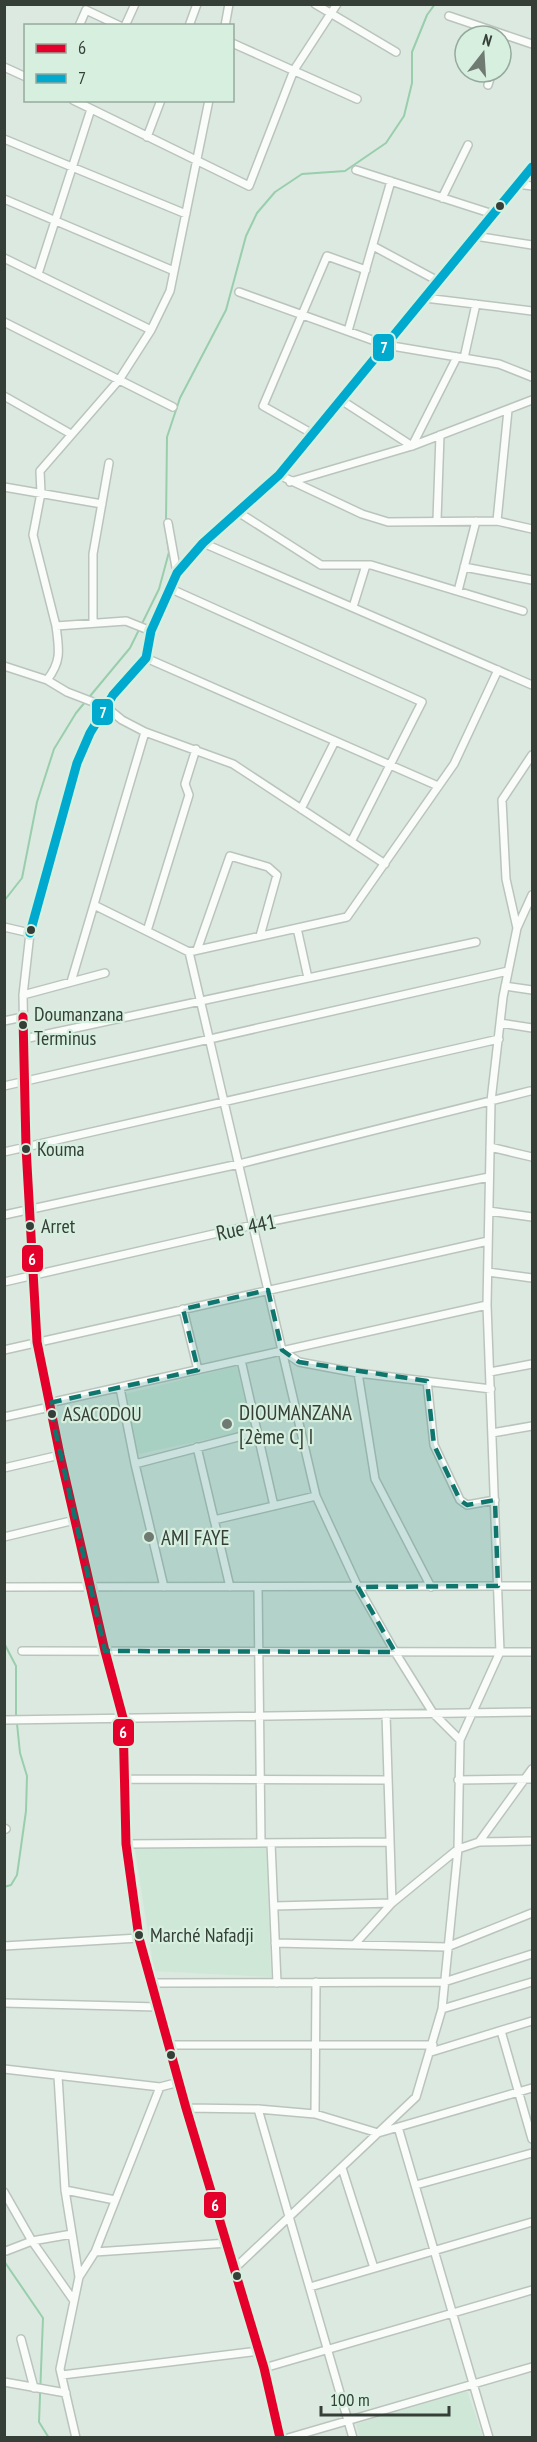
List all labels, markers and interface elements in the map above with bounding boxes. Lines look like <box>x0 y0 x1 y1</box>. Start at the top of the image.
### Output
legend <box>24 24 234 102</box>
north arrow <box>453 24 513 84</box>
text: N <box>480 29 494 50</box>
text: 6 <box>78 36 86 59</box>
text: 7 <box>78 66 86 89</box>
unlabelled marker <box>494 200 506 212</box>
line badge: 7 <box>372 333 395 362</box>
text: 7 <box>380 337 388 357</box>
line badge: 7 <box>91 698 114 726</box>
text: 7 <box>99 702 107 722</box>
unlabelled marker <box>25 924 37 936</box>
place label: Doumanzana Terminus <box>34 1001 124 1051</box>
marker: Doumanzana Terminus <box>17 1019 29 1031</box>
place label: Kouma <box>37 1136 84 1162</box>
marker: Kouma <box>20 1143 32 1155</box>
street label: Rue 441 <box>214 1207 278 1247</box>
place label: Arret <box>41 1213 76 1239</box>
marker: Arret <box>24 1220 36 1232</box>
line badge: 6 <box>21 1244 44 1273</box>
text: 6 <box>28 1249 36 1269</box>
place label: DIOUMANZANA [2ème C] I <box>239 1399 352 1450</box>
place label: ASACODOU <box>63 1401 142 1427</box>
marker: ASACODOU <box>46 1408 58 1420</box>
marker: DIOUMANZANA [2ème C] I <box>220 1417 234 1431</box>
place label: AMI FAYE <box>161 1524 230 1551</box>
marker: AMI FAYE <box>142 1530 156 1544</box>
line badge: 6 <box>112 1718 135 1747</box>
text: 6 <box>119 1722 127 1742</box>
place label: Marché Nafadji <box>150 1922 254 1948</box>
marker: Marché Nafadji <box>133 1929 145 1941</box>
unlabelled marker <box>165 2049 177 2061</box>
line badge: 6 <box>203 2191 227 2219</box>
text: 6 <box>211 2195 219 2215</box>
unlabelled marker <box>231 2270 243 2282</box>
scale bar <box>321 2379 448 2417</box>
text: 100 m <box>330 2388 370 2411</box>

